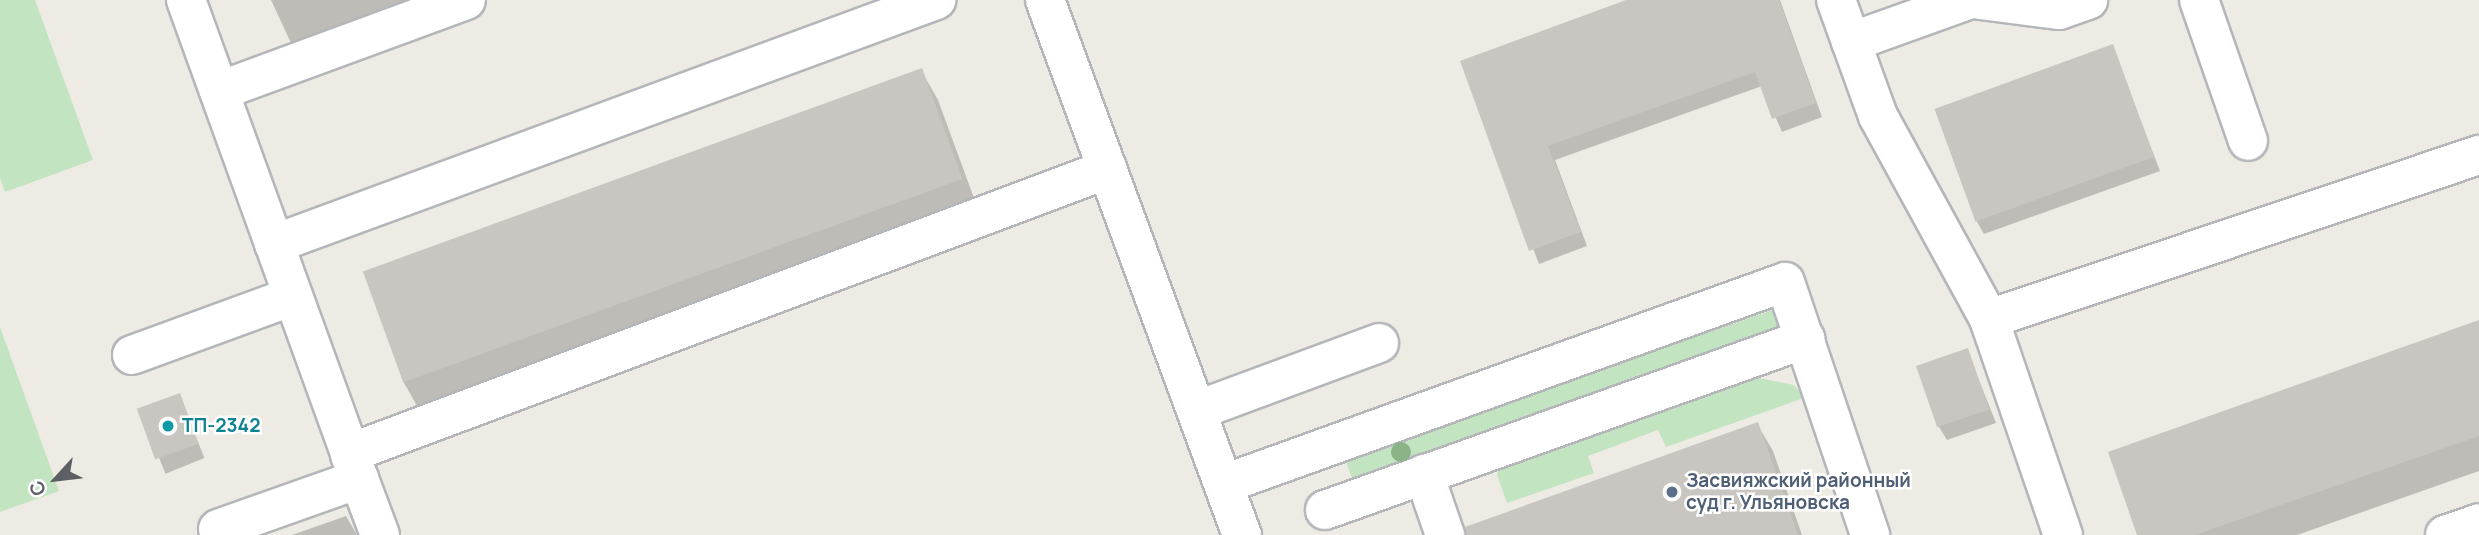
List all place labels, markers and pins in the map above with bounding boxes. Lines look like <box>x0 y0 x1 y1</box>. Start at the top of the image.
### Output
place label: ТП-2342 <box>182 415 260 437</box>
marker: ТП-2342 <box>160 418 176 434</box>
place label: Засвияжский районный суд г. Ульяновска <box>1686 470 1911 514</box>
marker: Засвияжский районный суд г. Ульяновска <box>1664 484 1680 500</box>

